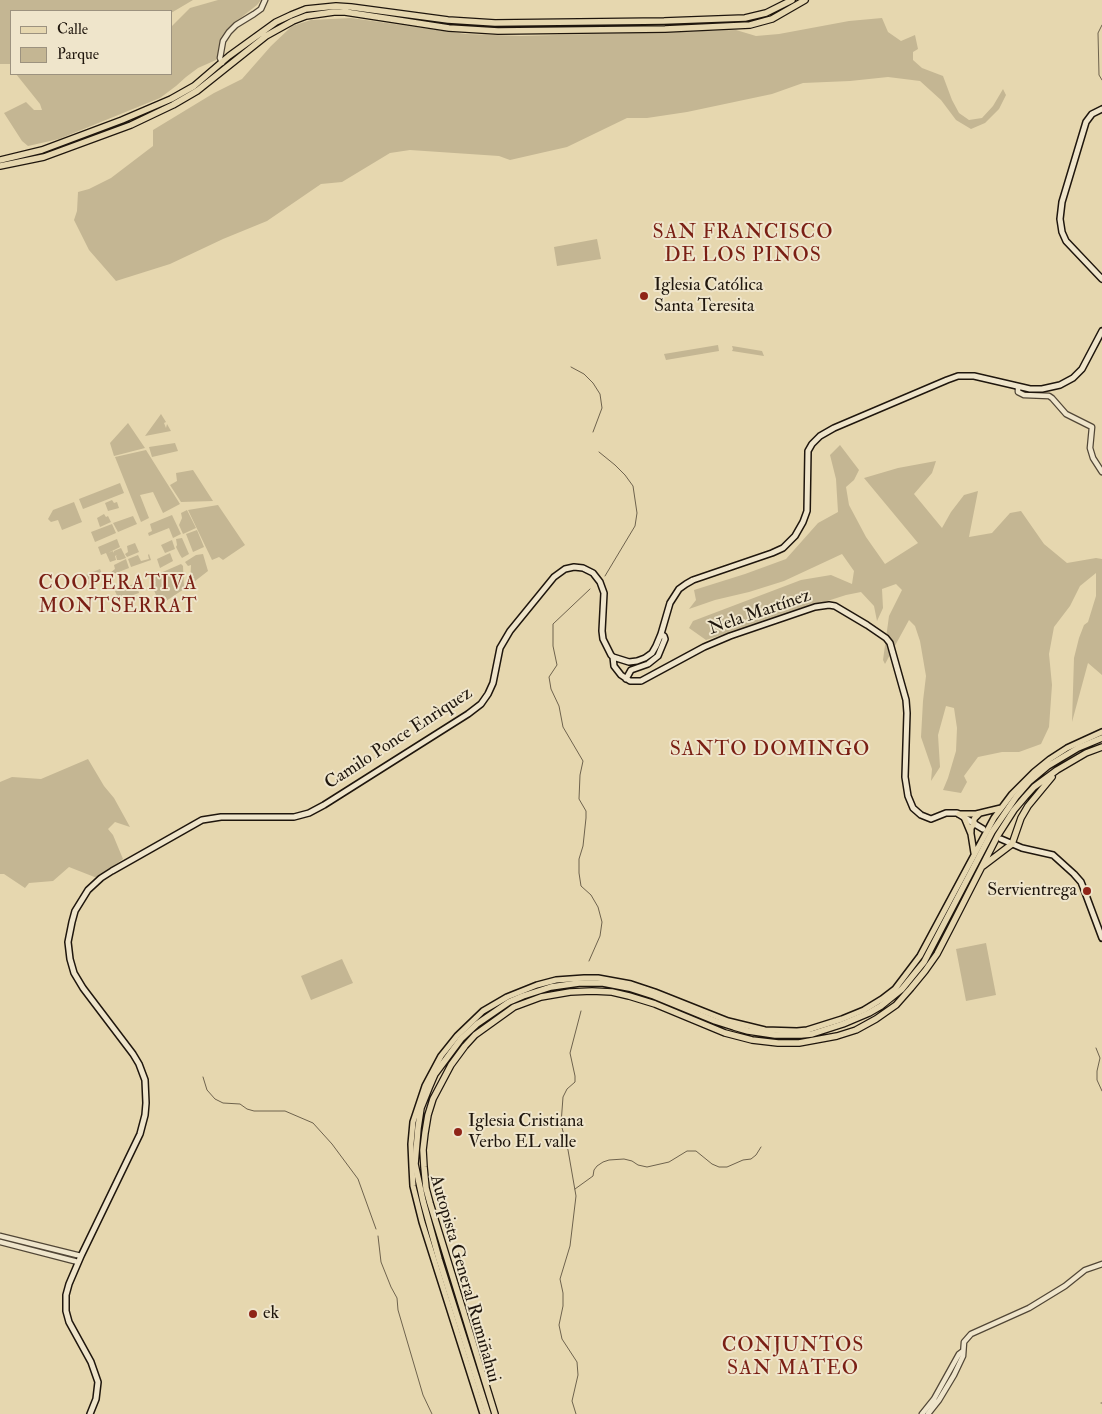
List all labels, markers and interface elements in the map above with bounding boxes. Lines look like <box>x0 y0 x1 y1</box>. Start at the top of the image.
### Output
legend <box>10 10 172 75</box>
text: Calle <box>57 20 88 39</box>
text: Parque <box>57 45 99 64</box>
district label: SAN FRANCISCO DE LOS PINOS <box>651 222 835 269</box>
place label: Iglesia Católica Santa Teresita <box>654 275 763 318</box>
marker: Iglesia Católica Santa Teresita <box>638 290 650 302</box>
district label: COOPERATIVA MONTSERRAT <box>37 573 199 620</box>
street label: Nela Martínez <box>706 585 814 641</box>
street label: Camilo Ponce Enrìquez <box>321 683 477 795</box>
district label: SANTO DOMINGO <box>668 739 872 763</box>
place label: Servientrega <box>987 880 1077 902</box>
marker: Servientrega <box>1081 885 1093 897</box>
place label: Iglesia Cristiana Verbo EL valle <box>468 1111 584 1154</box>
marker: Iglesia Cristiana Verbo EL valle <box>452 1126 464 1138</box>
street label: Autopista General Rumiñahui <box>424 1173 504 1385</box>
place label: ek <box>263 1303 279 1325</box>
marker: ek <box>247 1308 259 1320</box>
district label: CONJUNTOS SAN MATEO <box>721 1335 865 1382</box>

